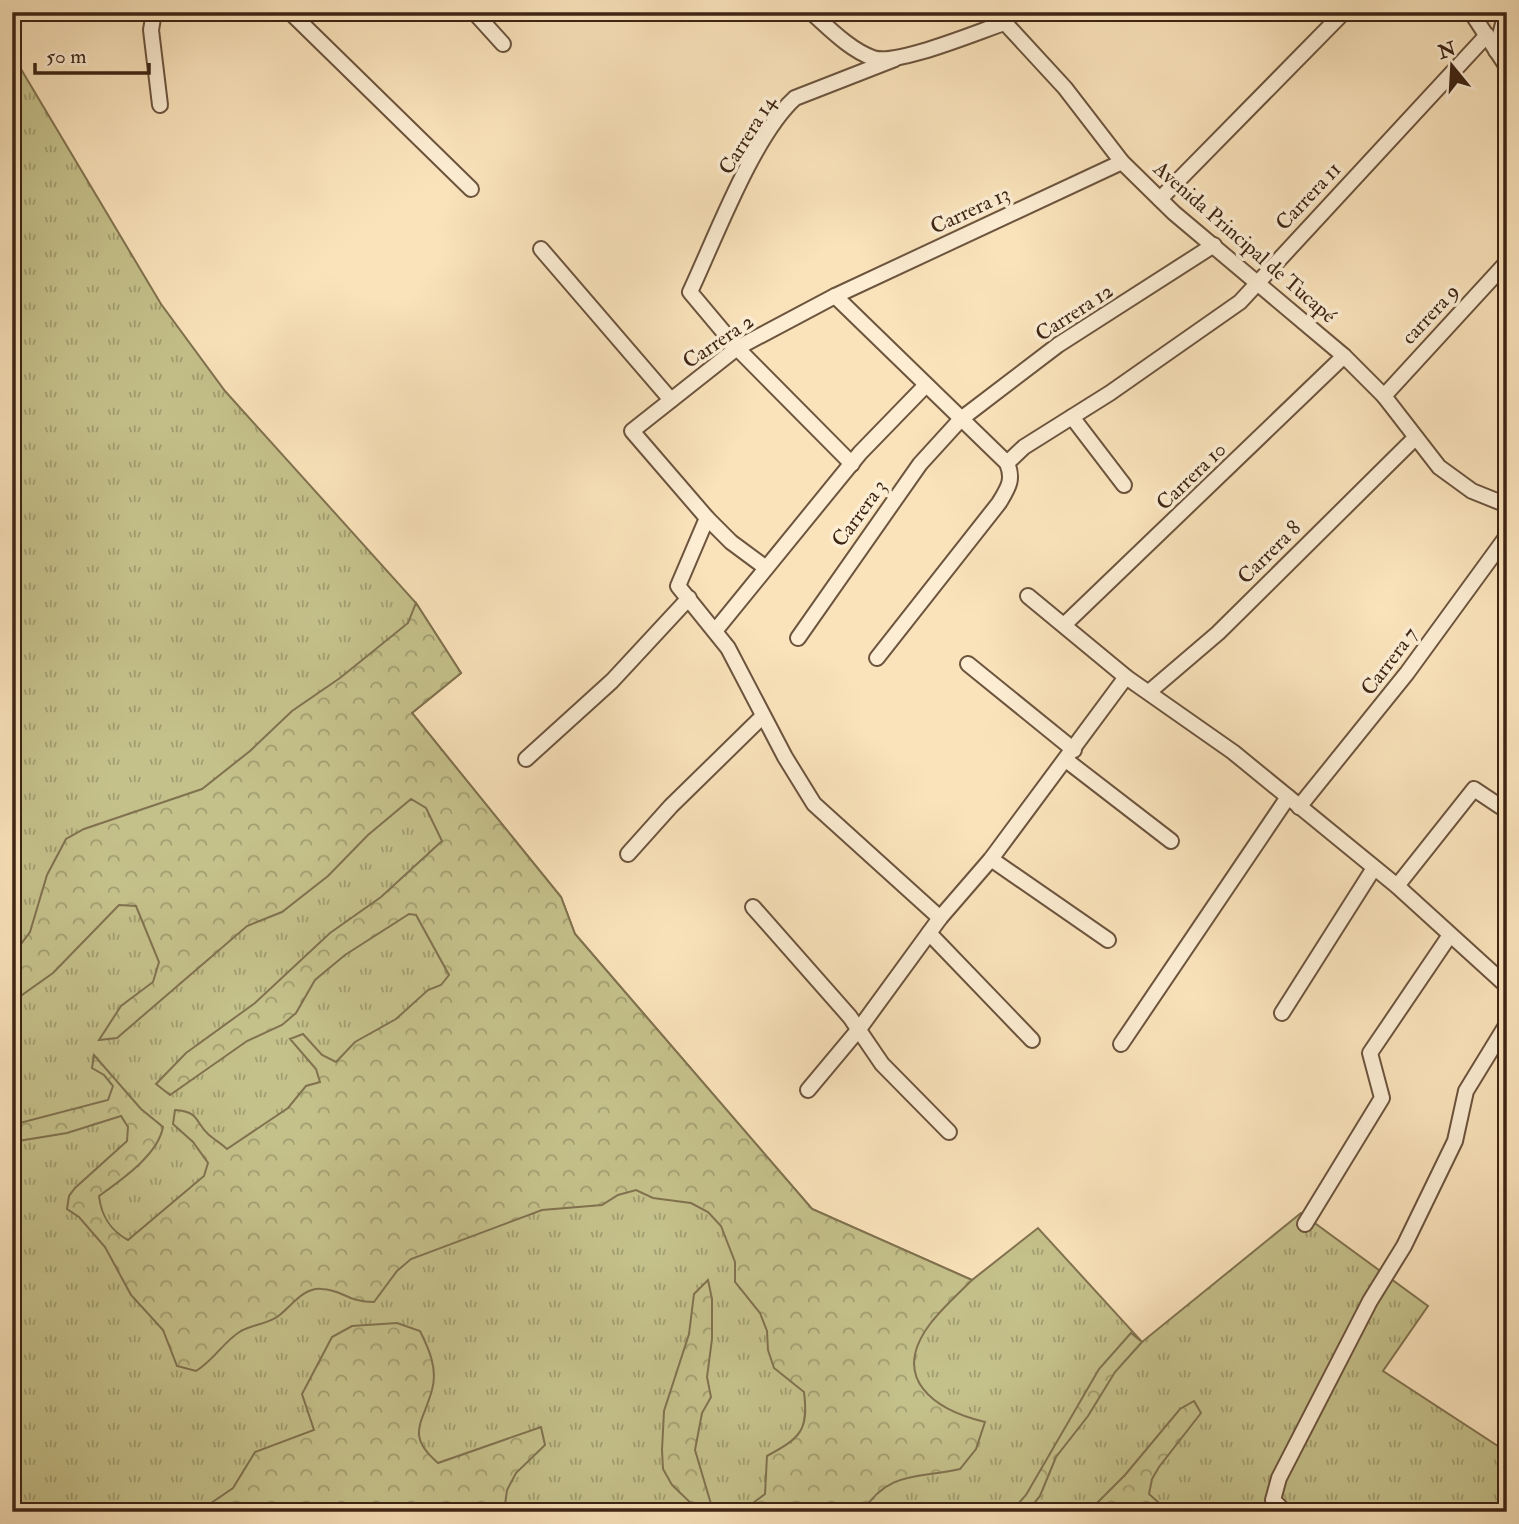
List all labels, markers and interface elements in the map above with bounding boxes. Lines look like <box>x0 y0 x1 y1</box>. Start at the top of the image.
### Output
scale bar <box>35 32 149 76</box>
north arrow <box>1418 32 1488 102</box>
text: N <box>1434 36 1460 65</box>
text: 50 m <box>46 43 87 70</box>
street label: Carrera 14 <box>713 89 783 180</box>
street label: Avenida Principal de Tucapé <box>1147 155 1342 329</box>
street label: Carrera 11 <box>1270 156 1347 236</box>
street label: Carrera 13 <box>926 180 1014 241</box>
street label: Carrera 12 <box>1030 277 1118 348</box>
street label: carrera 9 <box>1396 278 1465 350</box>
street label: Carrera 2 <box>678 308 759 375</box>
street label: Carrera 10 <box>1151 436 1232 516</box>
street label: Carrera 3 <box>826 474 893 552</box>
street label: Carrera 8 <box>1232 515 1307 590</box>
street label: Carrera 7 <box>1355 621 1424 701</box>

